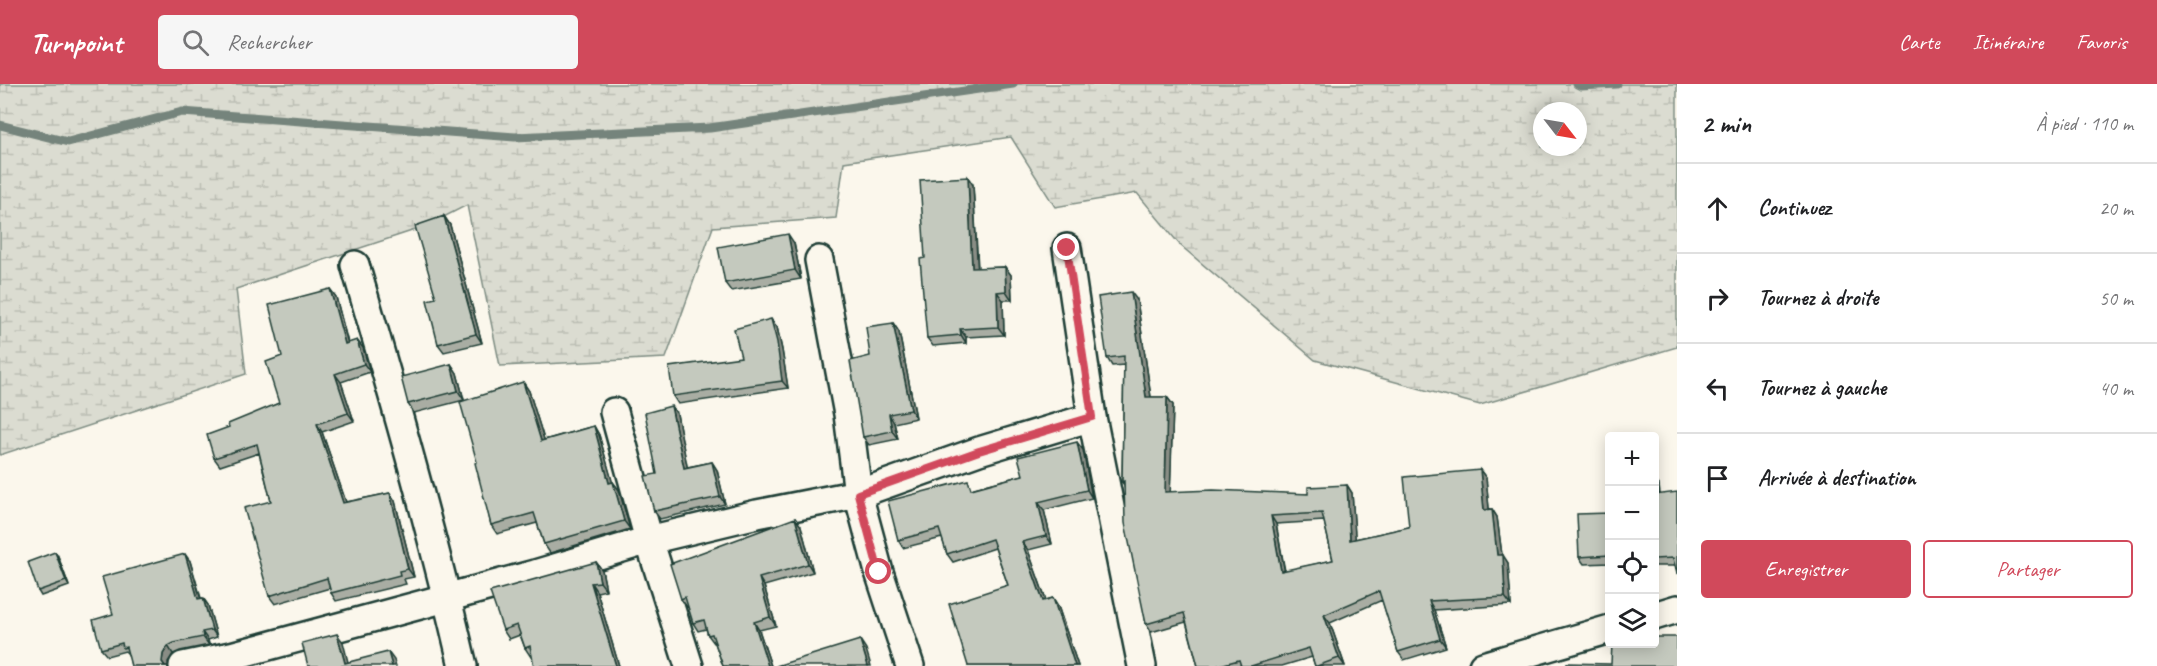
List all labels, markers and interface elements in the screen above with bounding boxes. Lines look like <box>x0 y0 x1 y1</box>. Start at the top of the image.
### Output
search box <box>158 15 578 69</box>
text: Turnpoint <box>30 25 122 60</box>
icon: search <box>179 26 212 59</box>
text: Rechercher <box>227 28 311 56</box>
text: Carte <box>1899 29 1940 55</box>
text: Itinéraire <box>1973 29 2043 55</box>
text: Favoris <box>2076 29 2127 55</box>
north arrow <box>1533 102 1587 156</box>
text: 2 min <box>1701 107 1751 140</box>
text: À pied · 110 m <box>2036 111 2133 136</box>
icon: ahead <box>1701 192 1734 225</box>
text: Continuez <box>1758 194 1831 222</box>
text: 20 m <box>2099 196 2133 221</box>
route end <box>1053 234 1079 260</box>
icon: right <box>1701 282 1734 315</box>
text: Tournez à droite <box>1758 284 1878 312</box>
text: 50 m <box>2099 286 2133 311</box>
icon: left <box>1701 372 1734 405</box>
text: Tournez à gauche <box>1758 374 1886 402</box>
text: 40 m <box>2099 376 2133 401</box>
map controls <box>1605 432 1659 648</box>
button: + <box>1605 432 1659 486</box>
icon: arrive <box>1701 462 1734 495</box>
text: Arrivée à destination <box>1758 464 1916 492</box>
button: − <box>1605 486 1659 540</box>
button: locate <box>1605 540 1659 594</box>
button: Enregistrer <box>1701 540 1911 598</box>
button: Partager <box>1923 540 2133 598</box>
route start <box>865 558 891 584</box>
button: layers <box>1605 594 1659 648</box>

